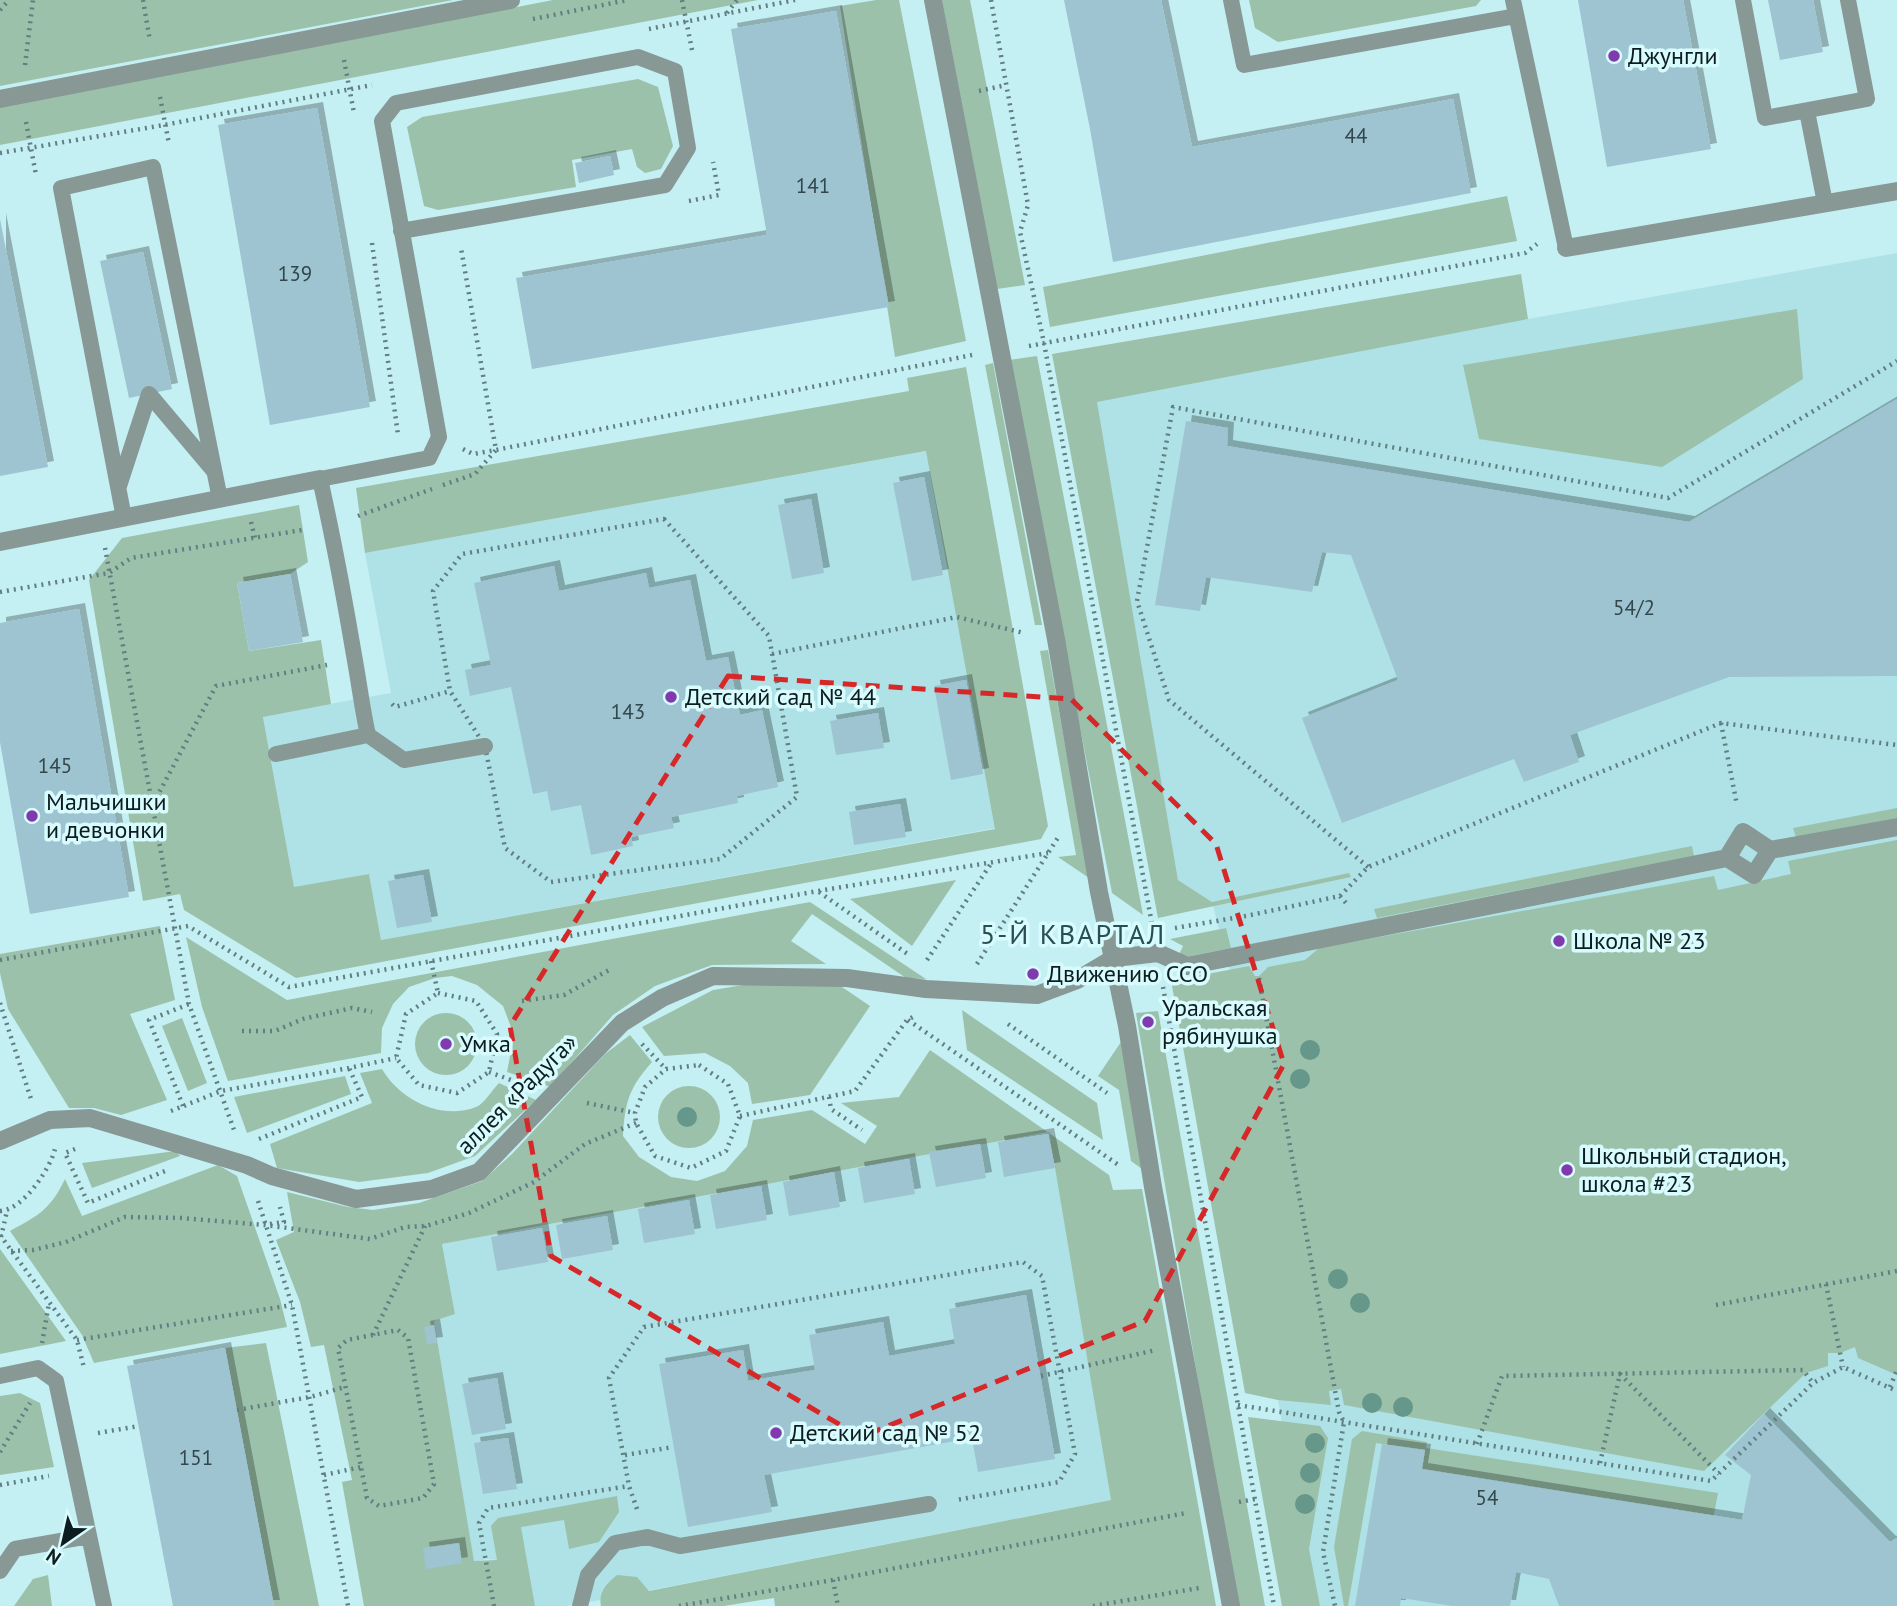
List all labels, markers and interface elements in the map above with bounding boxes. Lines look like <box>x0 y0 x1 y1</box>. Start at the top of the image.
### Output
place label: Джунгли <box>1628 40 1718 71</box>
marker: Джунгли <box>1606 48 1622 64</box>
house number: 44 <box>1345 122 1367 149</box>
house number: 141 <box>796 172 830 199</box>
house number: 139 <box>278 260 312 287</box>
house number: 54/2 <box>1613 594 1655 621</box>
place label: Детский сад № 44 <box>685 681 876 712</box>
marker: Детский сад № 44 <box>663 689 679 705</box>
house number: 143 <box>611 698 645 725</box>
house number: 145 <box>38 752 72 779</box>
place label: Мальчишки и девчонки <box>46 786 167 845</box>
marker: Мальчишки и девчонки <box>24 808 40 824</box>
district label: 5-Й КВАРТАЛ <box>980 915 1166 952</box>
place label: Школа № 23 <box>1573 925 1705 956</box>
marker: Школа № 23 <box>1551 933 1567 949</box>
place label: Движению ССО <box>1047 958 1208 989</box>
marker: Движению ССО <box>1025 966 1041 982</box>
place label: Уральская рябинушка <box>1162 992 1278 1051</box>
marker: Уральская рябинушка <box>1140 1014 1156 1030</box>
street label: аллея «Радуга» <box>450 1027 584 1161</box>
place label: Умка <box>460 1028 511 1059</box>
marker: Умка <box>438 1036 454 1052</box>
place label: Школьный стадион, школа #23 <box>1581 1140 1787 1199</box>
marker: Школьный стадион, школа #23 <box>1559 1162 1575 1178</box>
place label: Детский сад № 52 <box>790 1417 981 1448</box>
marker: Детский сад № 52 <box>768 1425 784 1441</box>
house number: 151 <box>179 1444 213 1471</box>
house number: 54 <box>1476 1484 1498 1511</box>
north arrow <box>28 1508 98 1578</box>
text: N <box>42 1544 65 1571</box>

